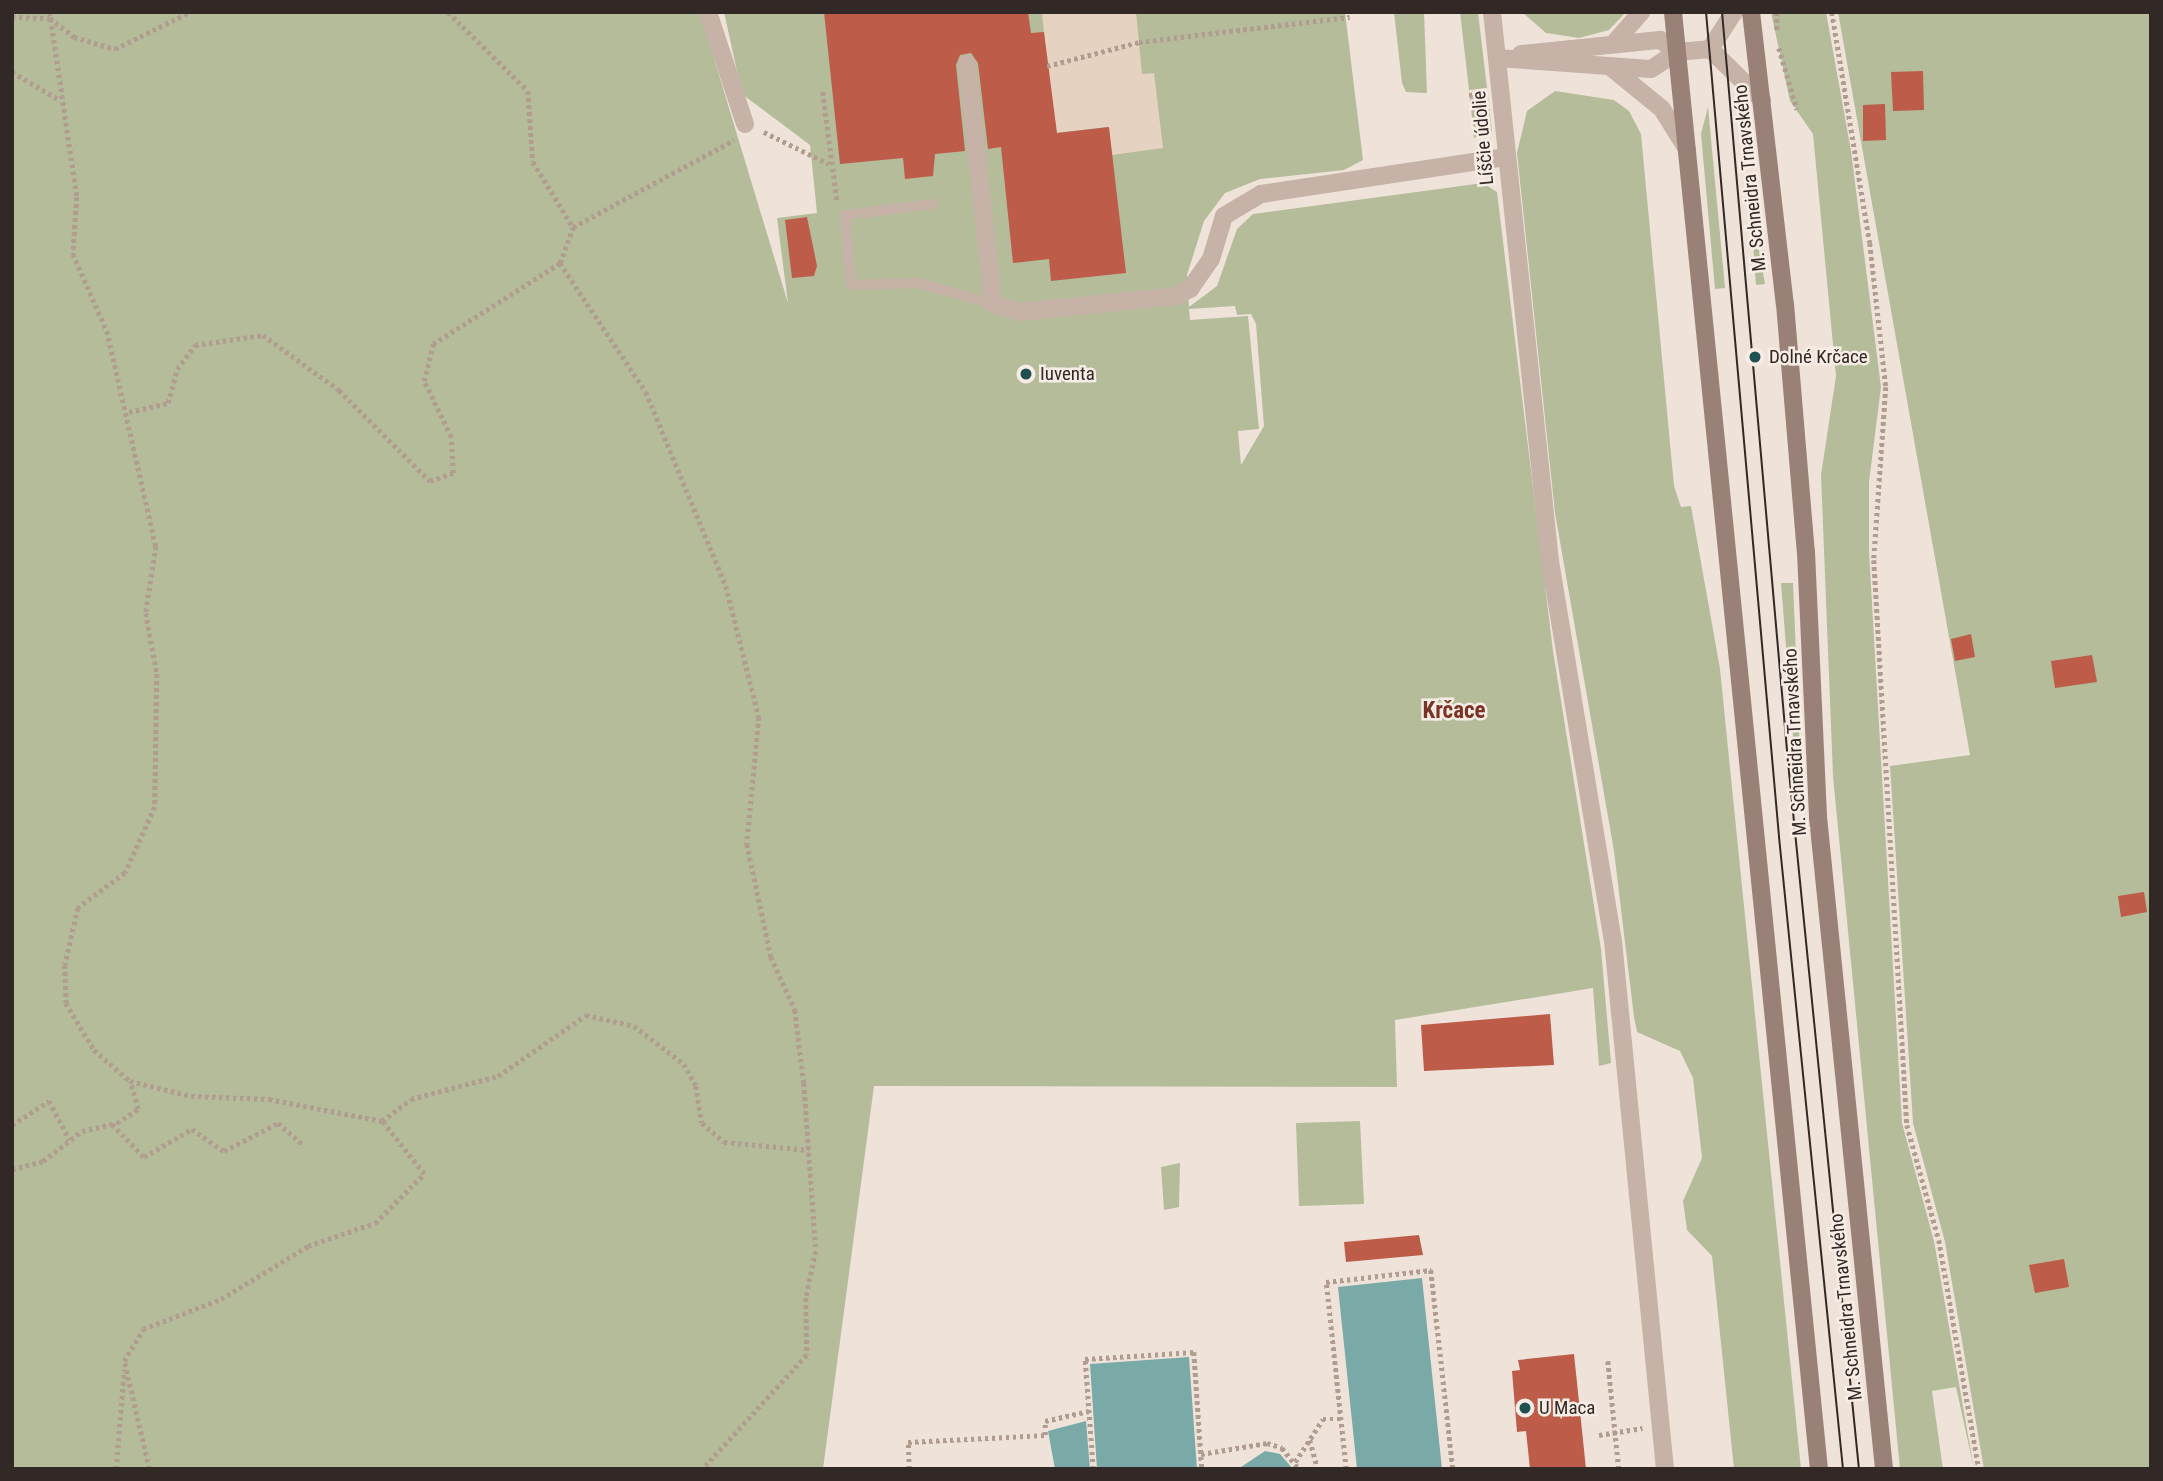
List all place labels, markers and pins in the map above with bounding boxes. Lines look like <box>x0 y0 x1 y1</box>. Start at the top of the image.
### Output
place label: Dolné Krčace <box>1769 346 1868 368</box>
marker: Dolné Krčace <box>1747 349 1763 365</box>
place label: Iuventa <box>1040 363 1095 385</box>
marker: Iuventa <box>1018 366 1034 382</box>
place label: U Maca <box>1539 1397 1595 1419</box>
marker: U Maca <box>1517 1400 1533 1416</box>

